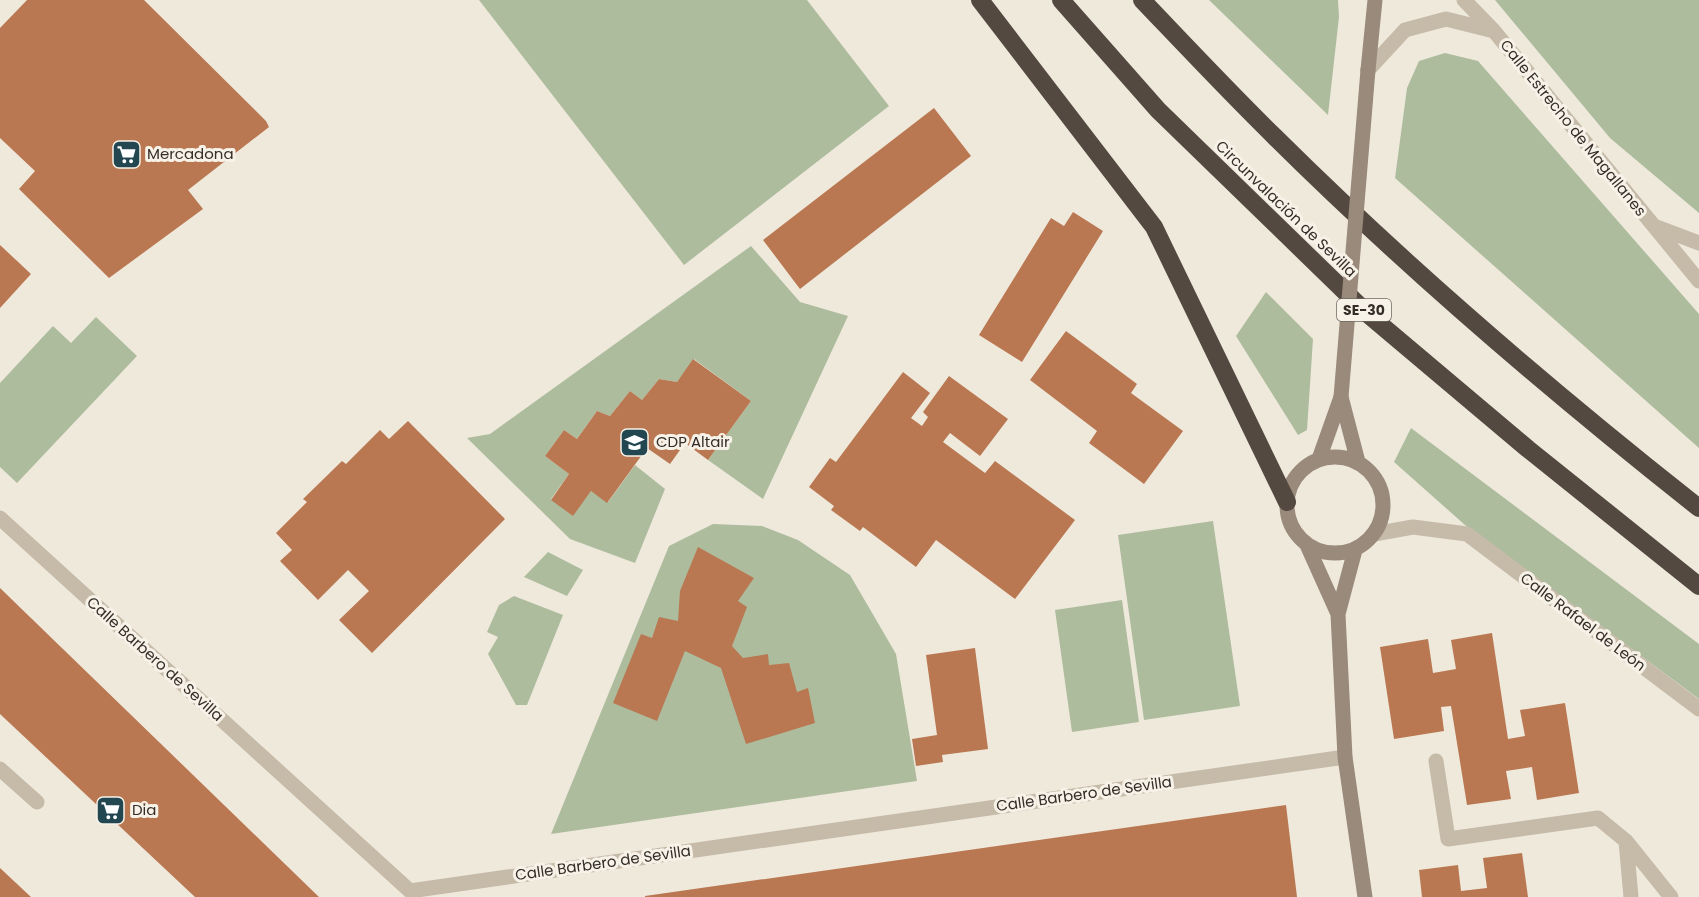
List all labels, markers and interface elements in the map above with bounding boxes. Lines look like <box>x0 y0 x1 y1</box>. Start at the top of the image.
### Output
street label: Calle Estrecho de Magallanes <box>1495 35 1651 221</box>
street label: Circunvalación de Sevilla <box>1211 136 1362 282</box>
supermarket icon: Mercadona <box>110 138 142 170</box>
place label: Mercadona <box>147 143 234 164</box>
road number: SE-30 <box>1337 299 1391 321</box>
school or university icon: CDP Altair <box>619 426 651 458</box>
place label: CDP Altair <box>656 431 730 452</box>
street label: Calle Rafael de León <box>1516 567 1650 676</box>
street label: Calle Barbero de Sevilla <box>82 592 228 726</box>
street label: Calle Barbero de Sevilla <box>995 771 1173 816</box>
supermarket icon: Dia <box>95 794 127 826</box>
place label: Dia <box>132 799 156 820</box>
street label: Calle Barbero de Sevilla <box>514 840 692 885</box>

